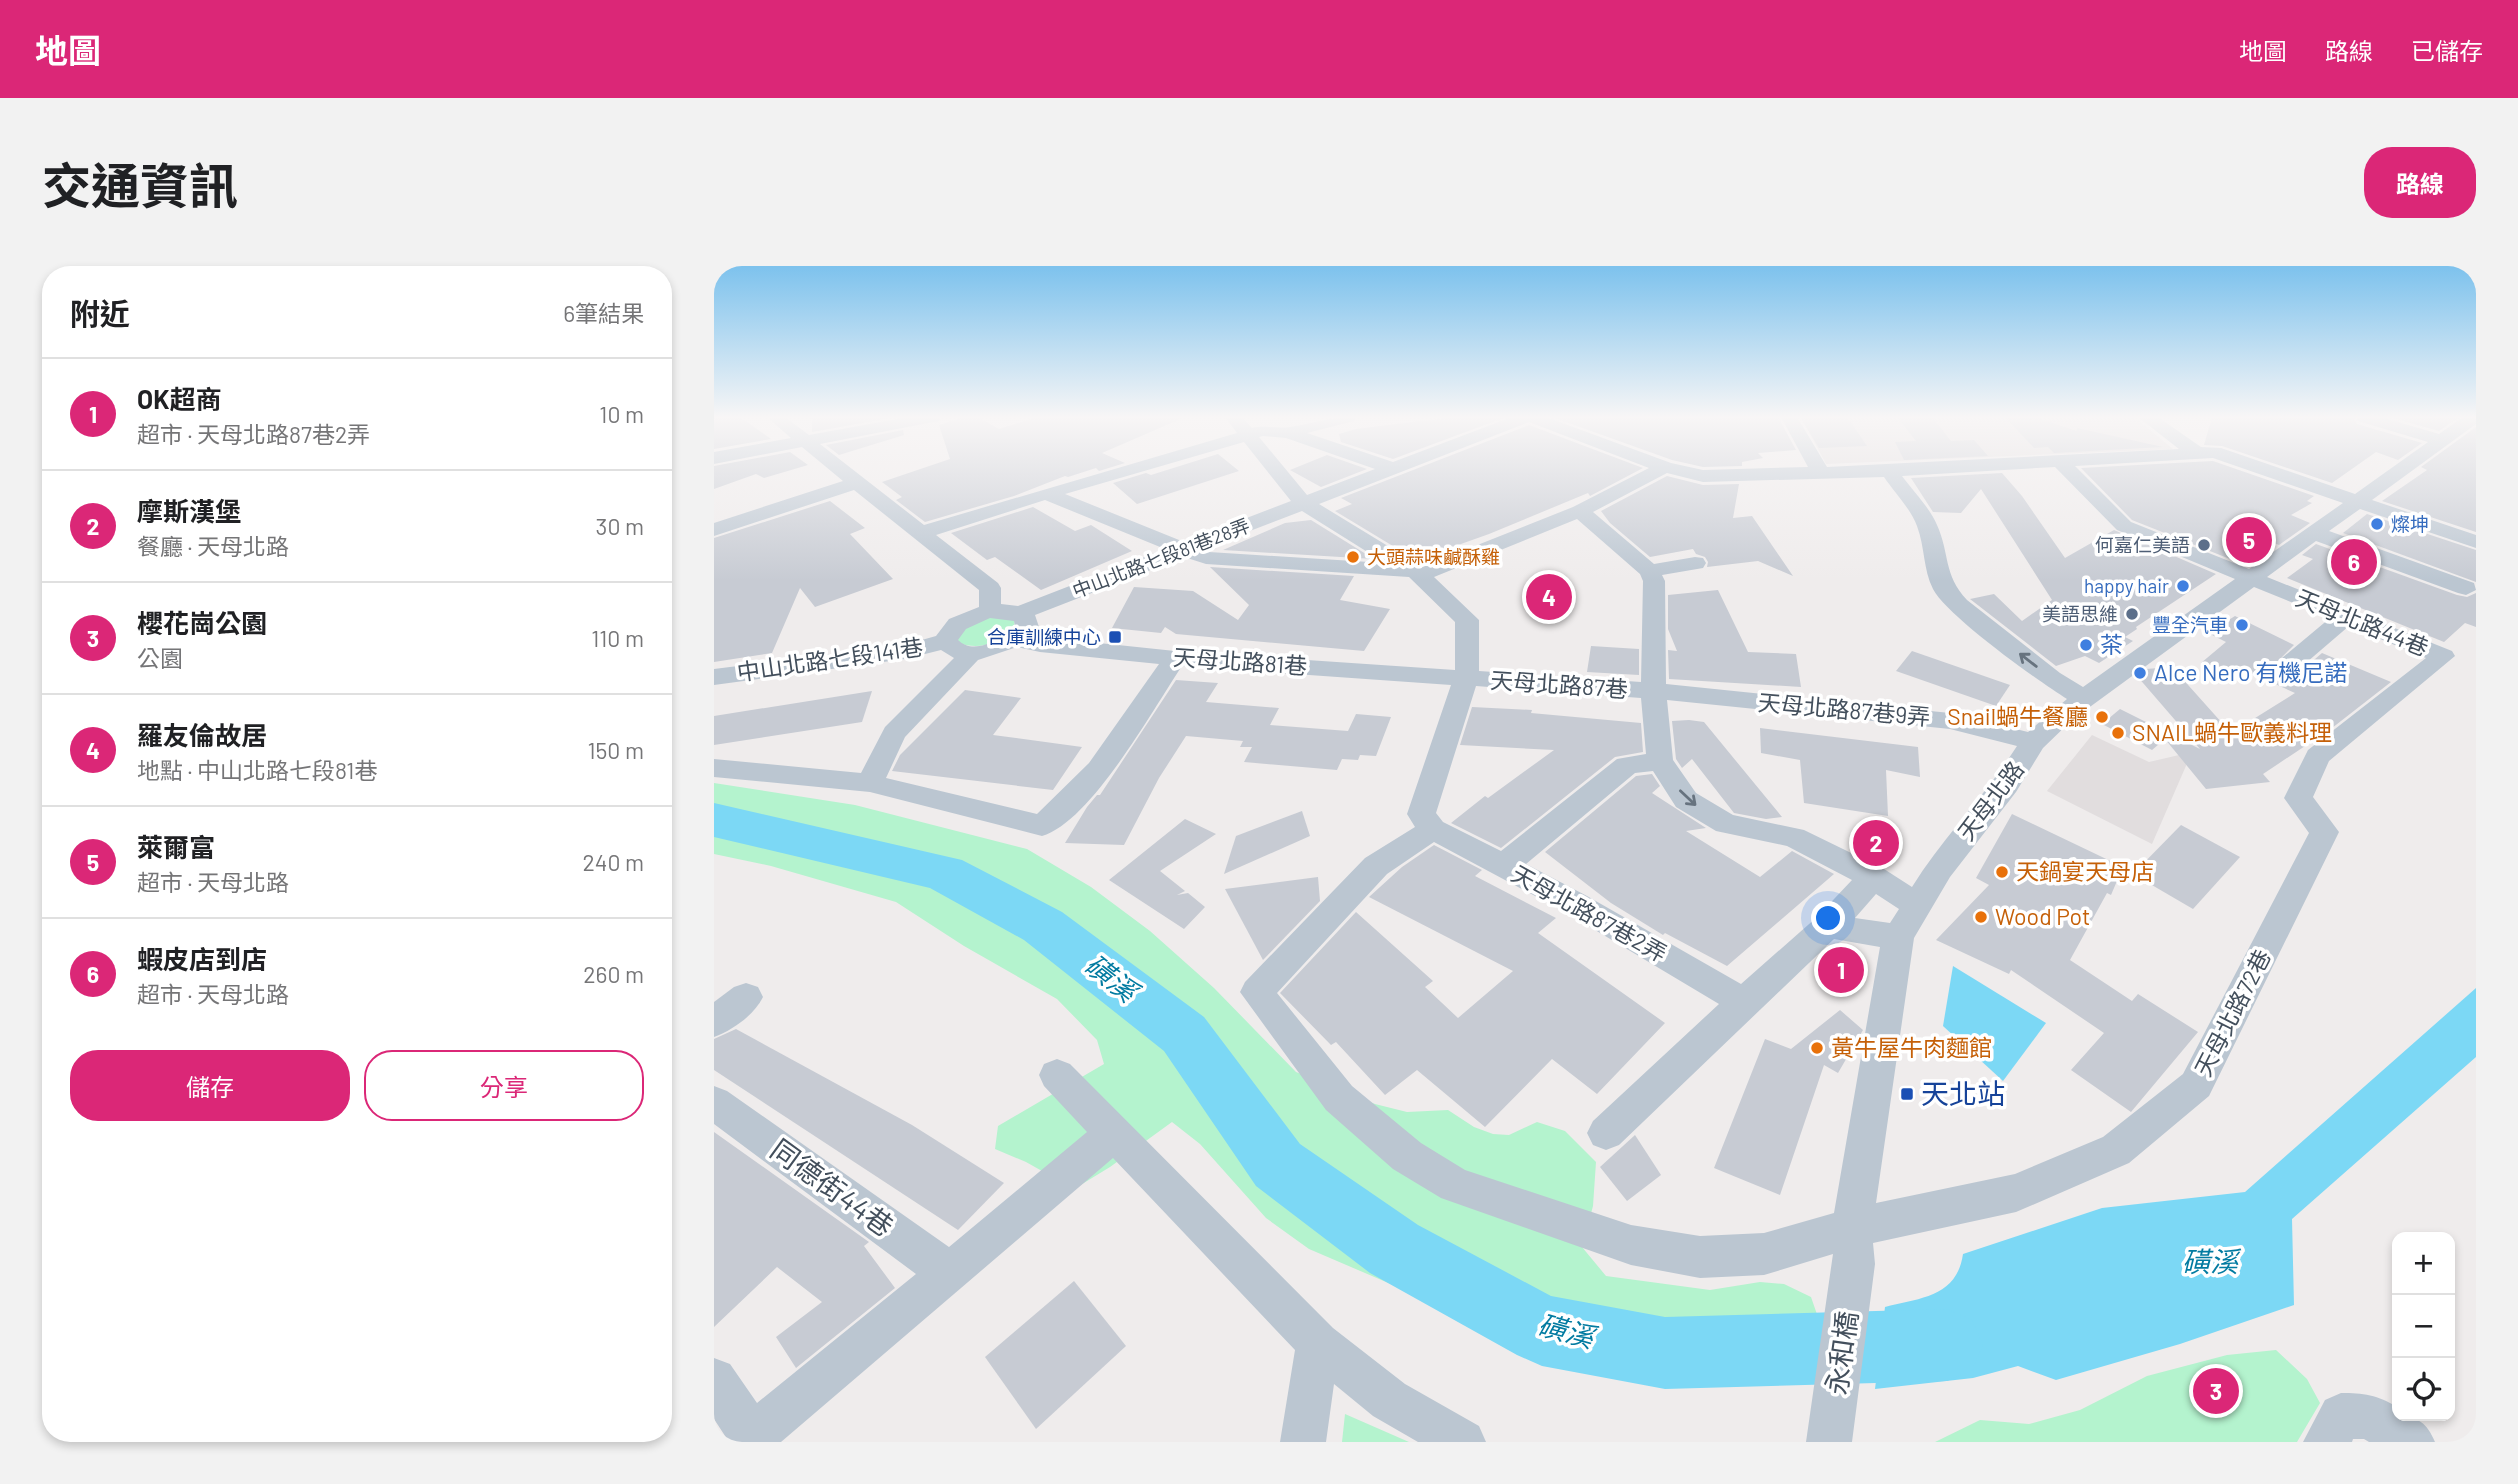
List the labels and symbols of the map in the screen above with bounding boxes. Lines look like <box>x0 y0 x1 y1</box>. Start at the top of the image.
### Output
place label: 燦坤 <box>2391 512 2429 535</box>
street label: 中山北路七段81巷28弄 <box>1069 513 1253 602</box>
pin: 5 <box>2226 514 2272 566</box>
marker: 燦坤 <box>2369 516 2385 532</box>
place label: 何嘉仁美語 <box>2095 533 2190 556</box>
pin: 6 <box>2331 536 2377 588</box>
marker: 何嘉仁美語 <box>2196 537 2212 553</box>
place label: 大頭蒜味鹹酥雞 <box>1367 545 1500 568</box>
marker: 大頭蒜味鹹酥雞 <box>1345 549 1361 565</box>
pin: 4 <box>1526 571 1572 623</box>
place label: happy hair <box>2084 574 2169 597</box>
marker: happy hair <box>2175 578 2191 594</box>
street label: 天母北路44巷 <box>2292 583 2433 661</box>
place label: 美語思維 <box>2042 602 2118 625</box>
marker: 美語思維 <box>2124 606 2140 622</box>
place label: 豐全汽車 <box>2152 613 2228 636</box>
marker: 豐全汽車 <box>2234 617 2250 633</box>
place label: 合庫訓練中心 <box>987 625 1101 648</box>
marker: 合庫訓練中心 <box>1107 629 1123 645</box>
place label: 茶 <box>2100 630 2123 658</box>
street label: 中山北路七段141巷 <box>735 632 925 686</box>
marker: 茶 <box>2078 637 2094 653</box>
street label: 天母北路81巷 <box>1172 642 1308 680</box>
one-way arrow <box>2019 652 2037 668</box>
place label: Alce Nero 有機尼諾 <box>2154 658 2347 686</box>
street label: 天母北路87巷 <box>1489 665 1629 703</box>
marker: Alce Nero 有機尼諾 <box>2132 665 2148 681</box>
street label: 天母北路87巷9弄 <box>1757 688 1931 730</box>
place label: Snail蝸牛餐廳 <box>1947 702 2088 730</box>
marker: Snail蝸牛餐廳 <box>2094 709 2110 725</box>
place label: SNAIL蝸牛歐義料理 <box>2132 718 2332 746</box>
marker: SNAIL蝸牛歐義料理 <box>2110 725 2126 741</box>
street label: 天母北路 <box>1951 755 2029 846</box>
one-way arrow <box>1678 789 1696 806</box>
pin: 2 <box>1853 817 1899 869</box>
place label: 天鍋宴天母店 <box>2016 857 2154 885</box>
street label: 天母北路87巷2弄 <box>1507 859 1672 967</box>
marker: 天鍋宴天母店 <box>1994 864 2010 880</box>
your location <box>1811 901 1845 935</box>
place label: Wood Pot <box>1995 902 2090 930</box>
marker: Wood Pot <box>1973 909 1989 925</box>
pin: 1 <box>1818 944 1864 996</box>
street label: 天母北路72巷 <box>2188 945 2276 1080</box>
water label: 磺溪 <box>1079 947 1147 1010</box>
place label: 黃牛屋牛肉麵館 <box>1831 1033 1992 1061</box>
marker: 黃牛屋牛肉麵館 <box>1809 1040 1825 1056</box>
place label: 天北站 <box>1921 1076 2005 1110</box>
marker: 天北站 <box>1899 1086 1915 1102</box>
street label: 同德街44巷 <box>765 1131 900 1243</box>
water label: 磺溪 <box>2182 1244 2242 1278</box>
water label: 磺溪 <box>1535 1306 1602 1355</box>
street label: 永和橋 <box>1818 1309 1864 1397</box>
pin: 3 <box>2193 1365 2239 1417</box>

